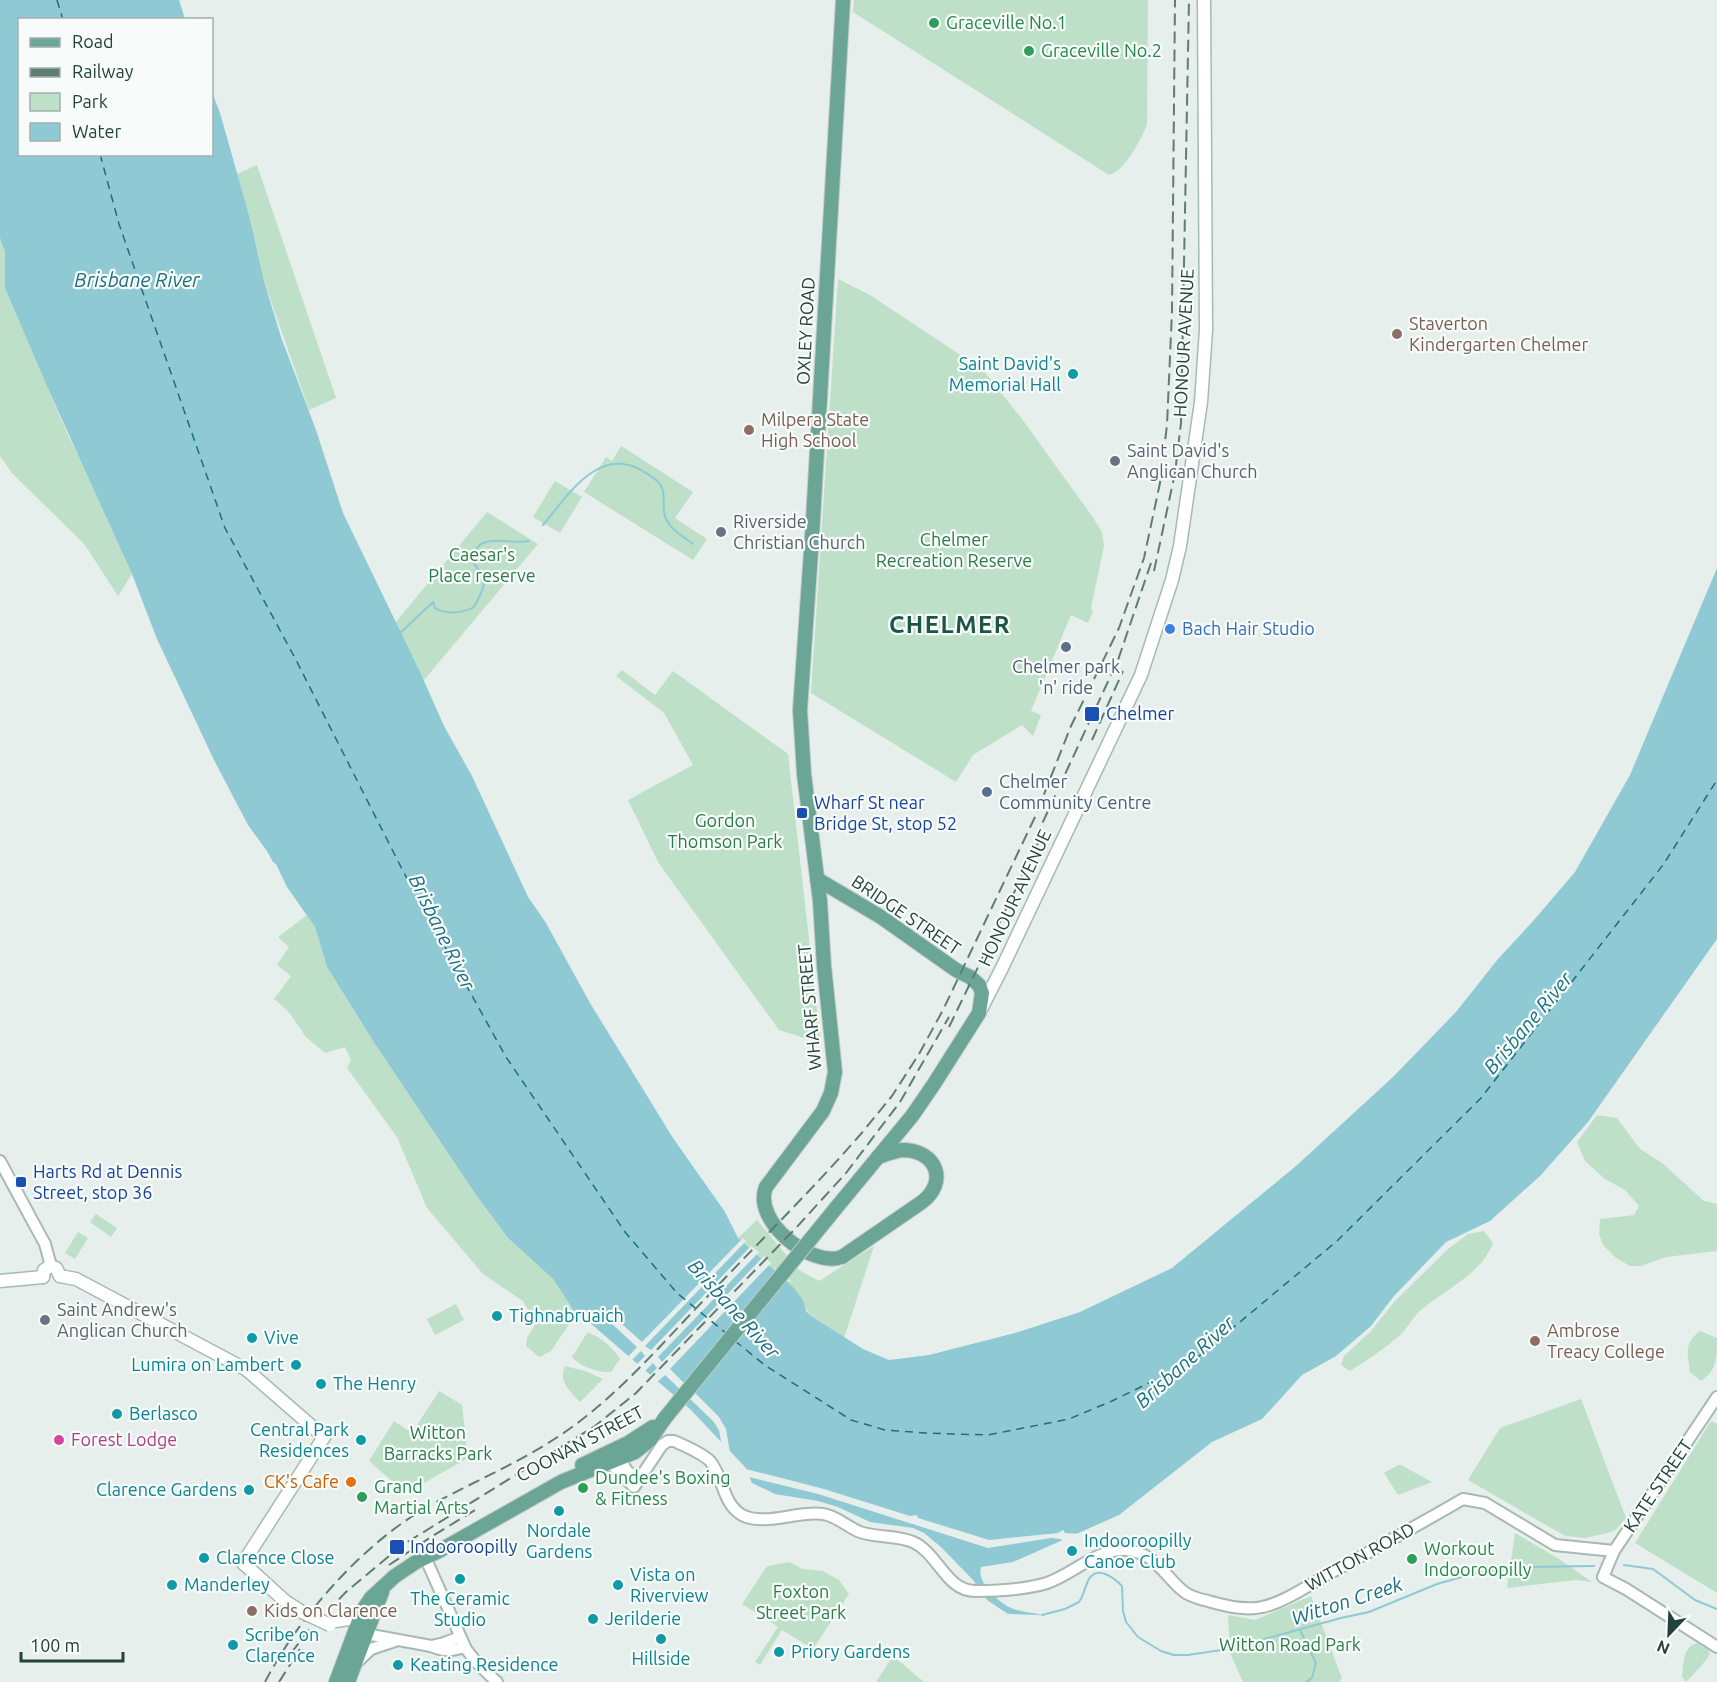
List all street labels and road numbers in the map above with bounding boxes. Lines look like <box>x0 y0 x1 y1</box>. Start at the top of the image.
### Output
street label: HONOUR AVENUE <box>1169 268 1197 418</box>
street label: OXLEY ROAD <box>792 277 818 385</box>
street label: HONOUR AVENUE <box>974 826 1055 969</box>
street label: BRIDGE STREET <box>848 870 965 958</box>
street label: WHARF STREET <box>794 943 824 1071</box>
street label: COONAN STREET <box>513 1401 647 1485</box>
street label: KATE STREET <box>1619 1435 1695 1536</box>
street label: WITTON ROAD <box>1301 1518 1418 1594</box>

